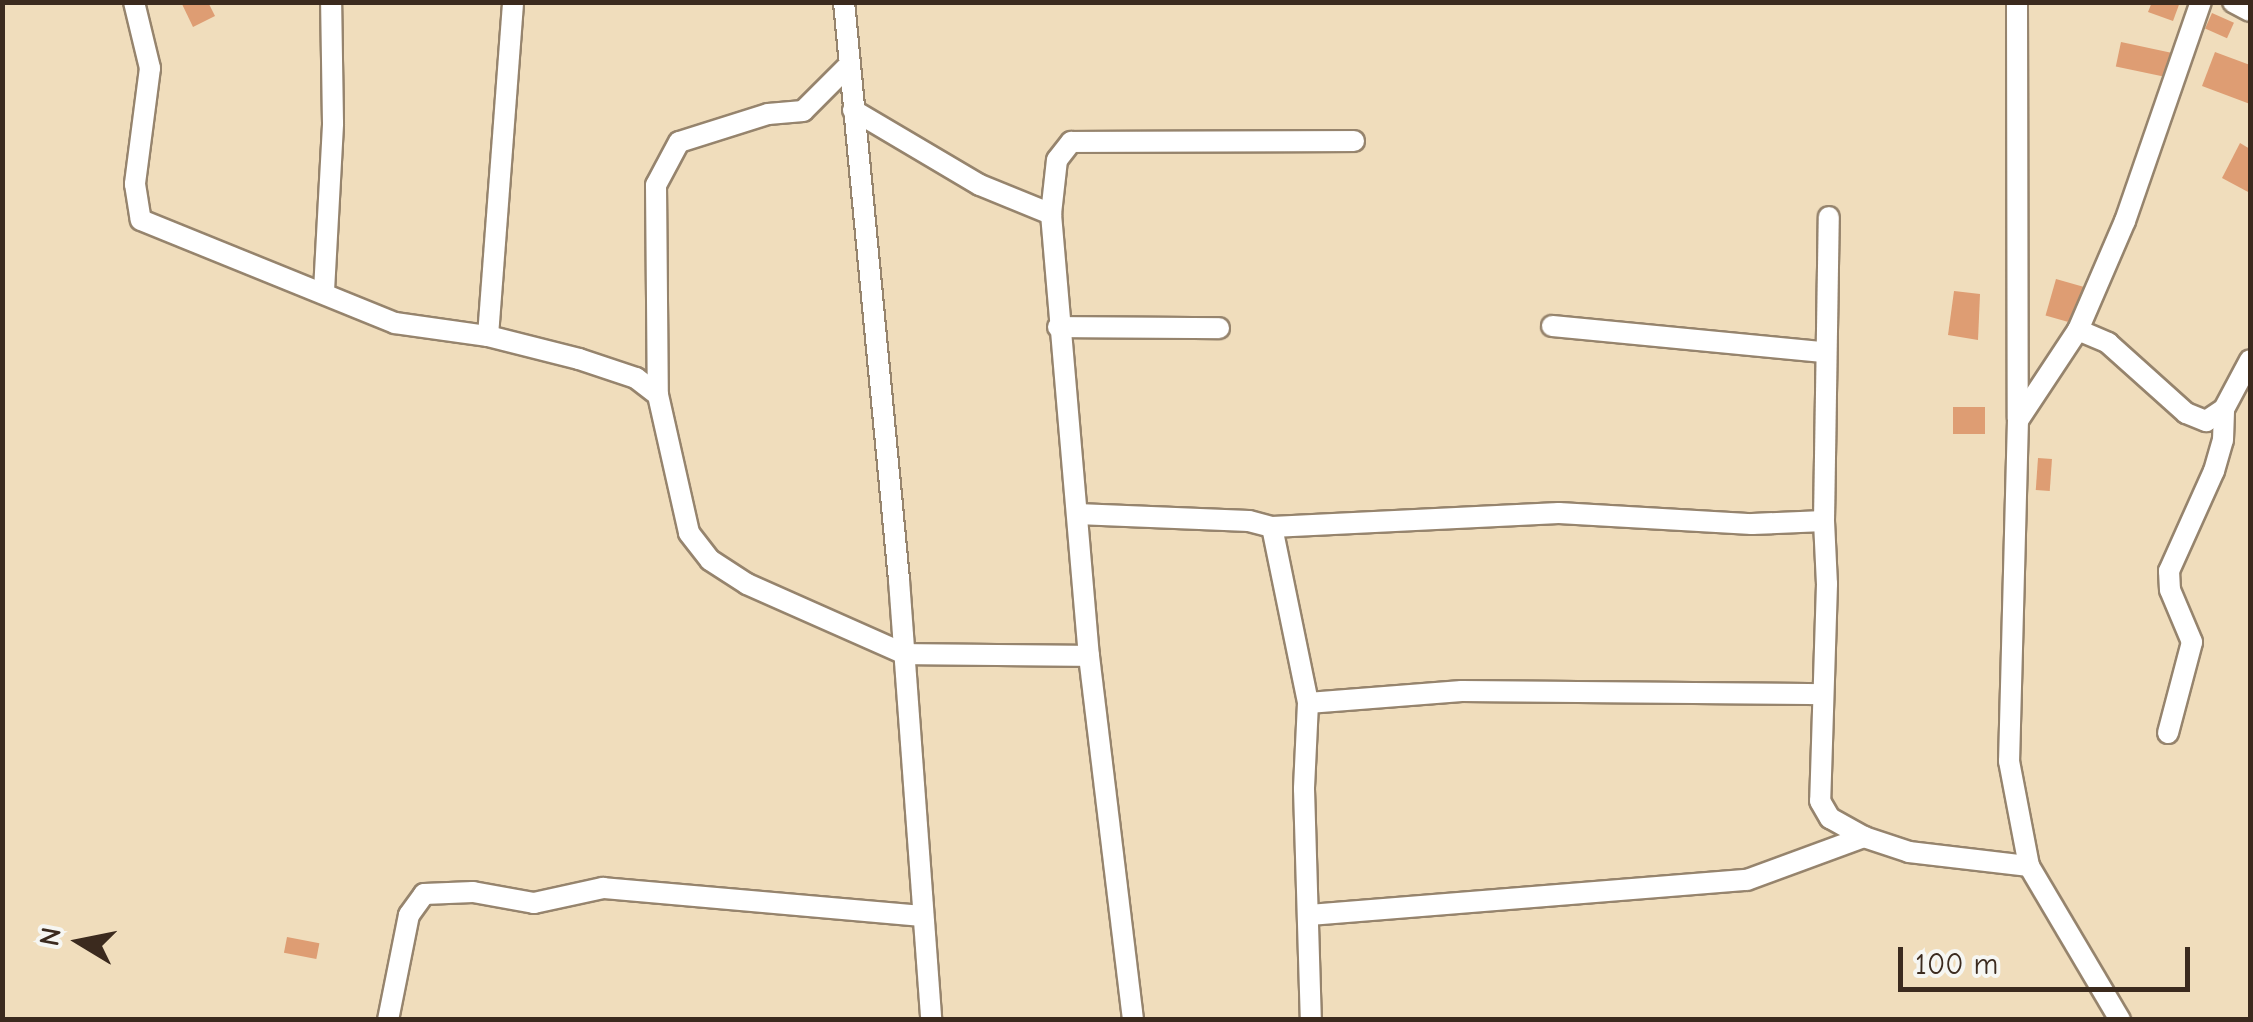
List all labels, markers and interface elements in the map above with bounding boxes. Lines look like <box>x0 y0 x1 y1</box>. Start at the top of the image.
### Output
north arrow <box>30 892 130 992</box>
text: N <box>33 925 68 949</box>
scale bar <box>1903 927 2196 989</box>
text: 100 m <box>1915 947 1998 982</box>

